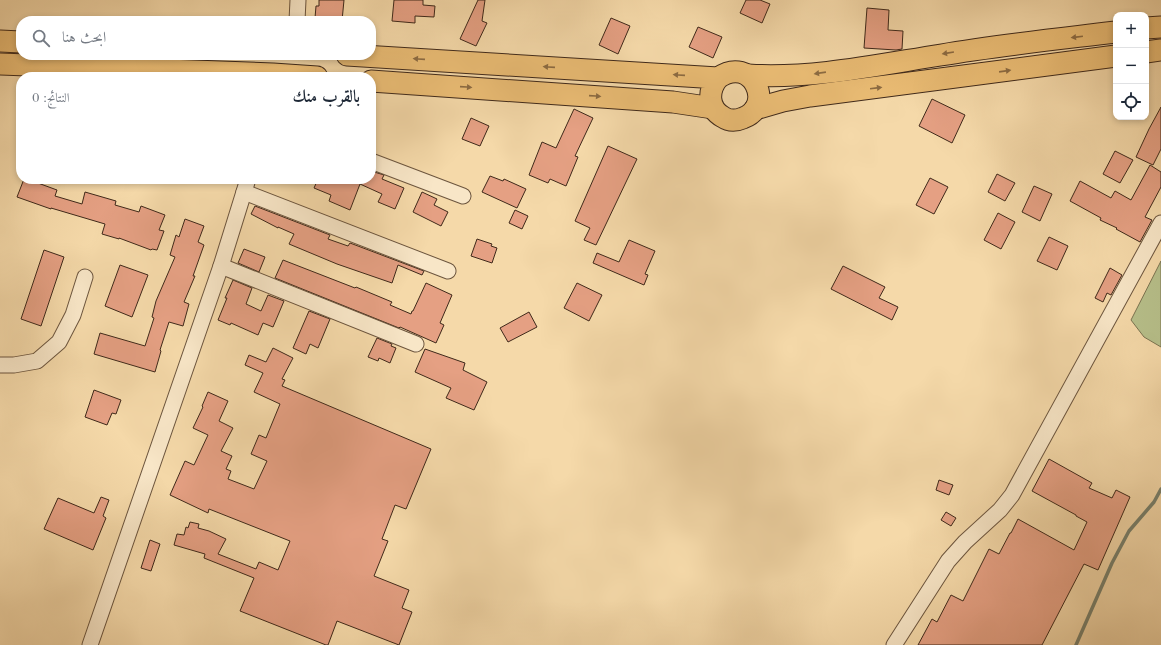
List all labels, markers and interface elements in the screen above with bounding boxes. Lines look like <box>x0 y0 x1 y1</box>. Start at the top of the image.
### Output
map controls <box>1113 12 1149 120</box>
button: + <box>1113 12 1149 48</box>
search box <box>16 16 376 60</box>
icon: search <box>30 27 52 49</box>
text: ابحث هنا <box>62 31 106 46</box>
one-way arrow <box>1071 34 1083 40</box>
button: − <box>1113 48 1149 84</box>
one-way arrow <box>942 50 954 56</box>
one-way arrow <box>413 56 425 63</box>
one-way arrow <box>543 64 555 71</box>
one-way arrow <box>999 68 1011 74</box>
one-way arrow <box>814 70 826 76</box>
one-way arrow <box>673 72 685 79</box>
one-way arrow <box>460 84 472 91</box>
button: locate <box>1113 84 1149 120</box>
one-way arrow <box>870 85 882 91</box>
text: بالقرب منك <box>292 89 360 106</box>
text: النتائج: 0 <box>32 92 70 105</box>
one-way arrow <box>589 93 601 100</box>

